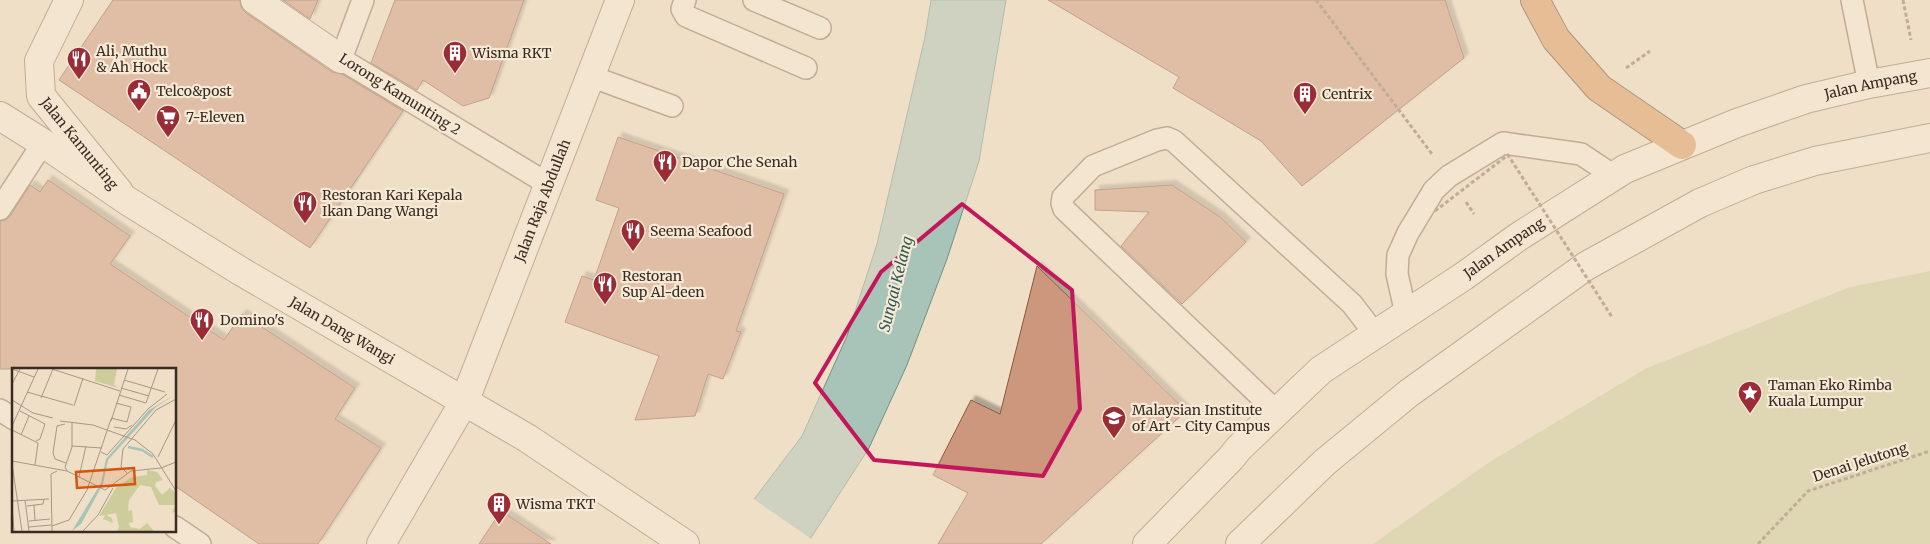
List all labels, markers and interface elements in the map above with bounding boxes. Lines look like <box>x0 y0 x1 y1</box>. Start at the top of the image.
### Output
building icon: Wisma RKT <box>442 40 468 74</box>
place label: Ali, Muthu & Ah Hock <box>95 42 168 76</box>
place label: Wisma RKT <box>471 44 552 62</box>
restaurant icon: Ali, Muthu & Ah Hock <box>66 46 92 80</box>
street label: Lorong Kamunting 2 <box>336 49 464 139</box>
street label: Jalan Ampang <box>1821 66 1919 104</box>
public building icon: Telco&post <box>126 78 152 112</box>
building icon: Centrix <box>1292 81 1318 115</box>
place label: Telco&post <box>156 82 232 100</box>
place label: Centrix <box>1322 85 1373 103</box>
street label: Jalan Kamunting <box>36 93 123 193</box>
supermarket icon: 7-Eleven <box>155 104 181 138</box>
place label: 7-Eleven <box>186 108 245 126</box>
street label: Jalan Raja Abdullah <box>510 137 574 265</box>
restaurant icon: Dapor Che Senah <box>652 149 678 183</box>
place label: Dapor Che Senah <box>682 153 797 171</box>
place label: Restoran Kari Kepala Ikan Dang Wangi <box>322 186 463 220</box>
restaurant icon: Restoran Kari Kepala Ikan Dang Wangi <box>292 190 318 224</box>
street label: Jalan Ampang <box>1459 213 1548 283</box>
restaurant icon: Seema Seafood <box>620 218 646 252</box>
place label: Seema Seafood <box>650 222 753 240</box>
water label: Sungai Kelang <box>874 234 917 334</box>
place label: Restoran Sup Al-deen <box>622 267 705 301</box>
restaurant icon: Restoran Sup Al-deen <box>592 271 618 305</box>
street label: Jalan Dang Wangi <box>285 292 399 368</box>
restaurant icon: Domino's <box>189 307 215 341</box>
place label: Domino's <box>220 311 285 329</box>
inset map <box>12 368 176 532</box>
place label: Taman Eko Rimba Kuala Lumpur <box>1768 376 1892 410</box>
place icon: Taman Eko Rimba Kuala Lumpur <box>1737 380 1763 414</box>
place label: Malaysian Institute of Art - City Campus <box>1132 401 1270 435</box>
school or university icon: Malaysian Institute of Art - City Campus <box>1101 405 1127 439</box>
street label: Denai Jelutong <box>1810 438 1910 486</box>
building icon: Wisma TKT <box>486 491 512 525</box>
place label: Wisma TKT <box>515 495 596 513</box>

